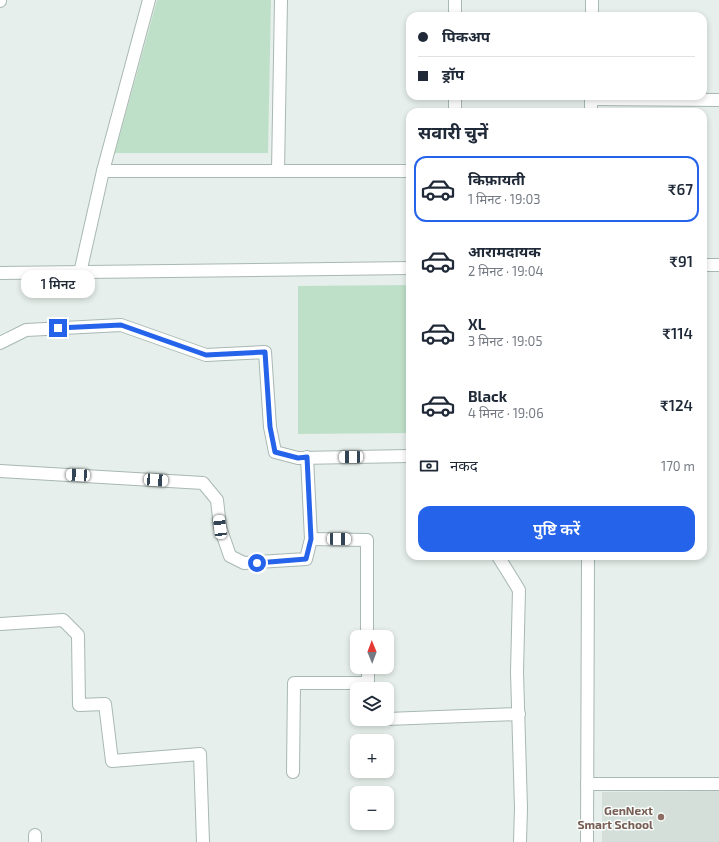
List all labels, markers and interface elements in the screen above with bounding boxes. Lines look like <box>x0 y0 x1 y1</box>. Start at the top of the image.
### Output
text: पिकअप <box>442 27 490 45</box>
text: ड्रॉप <box>442 65 464 83</box>
text: सवारी चुनें <box>418 121 488 143</box>
text: किफ़ायती <box>468 170 525 188</box>
icon: car <box>420 171 456 207</box>
text: ₹67 <box>668 180 693 198</box>
text: 1 मिनट · 19:03 <box>468 191 541 207</box>
text: आरामदायक <box>468 242 541 260</box>
icon: car <box>420 243 456 279</box>
text: ₹91 <box>669 252 693 270</box>
text: 2 मिनट · 19:04 <box>468 263 544 279</box>
callout: 1 मिनट <box>21 270 95 298</box>
text: 1 मिनट <box>41 276 75 292</box>
icon: car <box>420 315 456 351</box>
text: XL <box>468 315 486 333</box>
route end <box>49 319 67 337</box>
text: ₹114 <box>662 324 693 342</box>
text: 3 मिनट · 19:05 <box>468 333 542 349</box>
icon: car <box>420 387 456 423</box>
text: Black <box>468 387 507 405</box>
text: ₹124 <box>660 396 693 414</box>
text: 4 मिनट · 19:06 <box>468 405 544 421</box>
car <box>339 451 363 463</box>
icon: cash <box>418 455 440 477</box>
text: नकद <box>450 456 478 474</box>
text: 170 m <box>661 458 695 474</box>
car <box>66 468 90 482</box>
car <box>144 473 168 487</box>
button: पुष्टि करें <box>418 506 695 552</box>
car <box>213 514 227 540</box>
car <box>327 533 351 545</box>
route start <box>248 554 266 572</box>
north arrow <box>350 630 394 674</box>
map controls <box>350 630 394 830</box>
button: layers <box>350 682 394 726</box>
button: + <box>350 734 394 778</box>
button: − <box>350 786 394 830</box>
place label: GenNext Smart School <box>577 803 653 831</box>
marker: GenNext Smart School <box>656 812 666 822</box>

